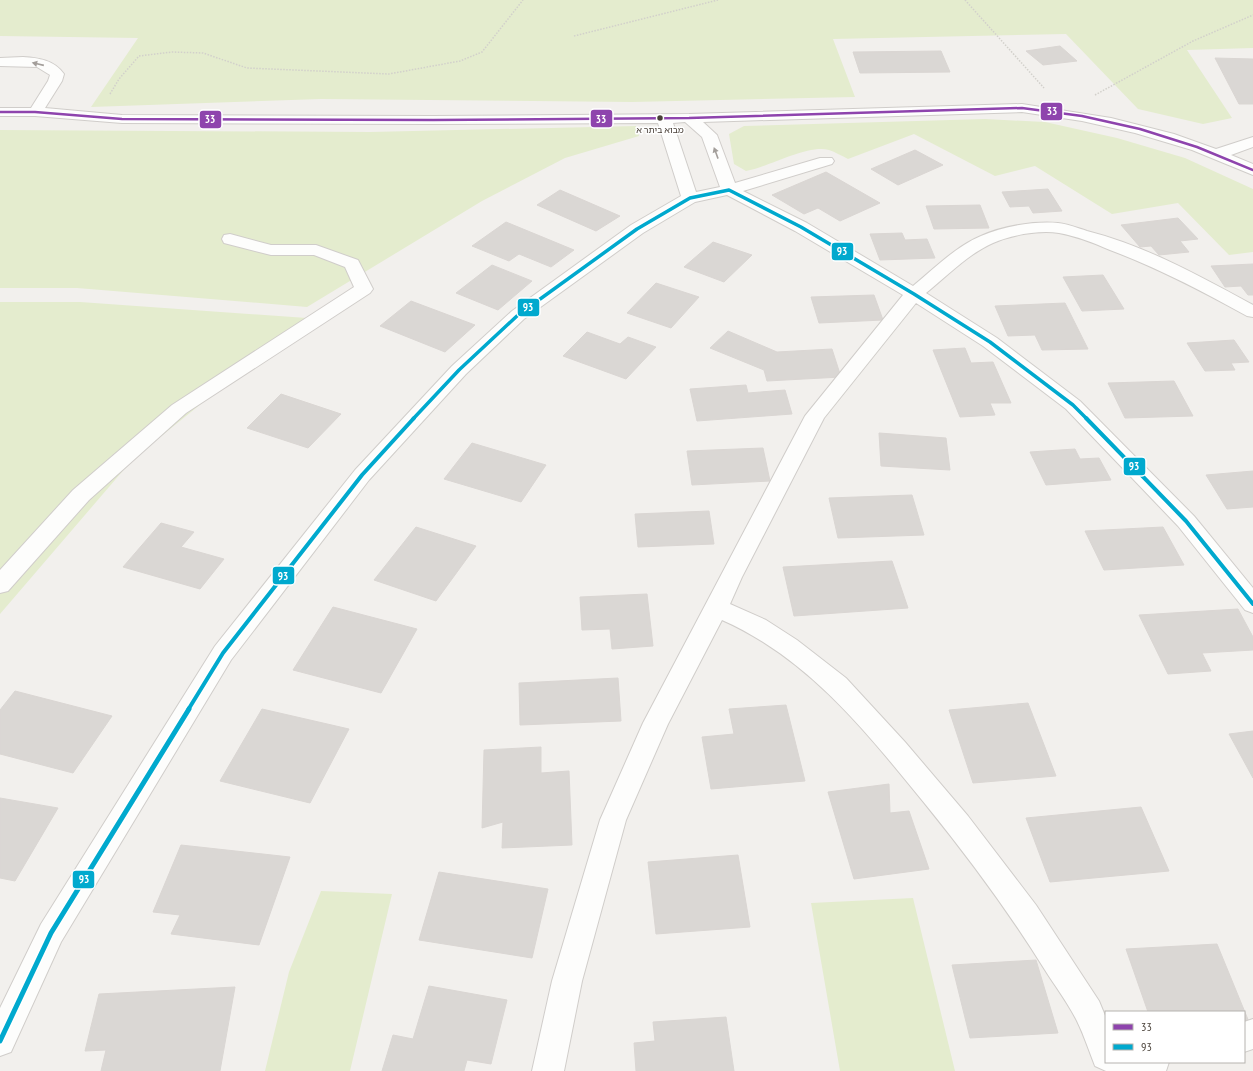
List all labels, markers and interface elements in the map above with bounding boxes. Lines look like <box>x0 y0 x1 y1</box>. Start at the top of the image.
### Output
one-way arrow <box>32 60 44 66</box>
line badge: 33 <box>1040 102 1063 121</box>
text: 33 <box>1047 104 1057 118</box>
line badge: 33 <box>590 109 613 128</box>
line badge: 33 <box>199 110 222 129</box>
text: 33 <box>205 112 215 126</box>
text: 33 <box>596 112 606 126</box>
marker: מבוא ביתר א <box>655 113 665 123</box>
place label: מבוא ביתר א <box>636 124 684 135</box>
one-way arrow <box>712 147 718 159</box>
line badge: 93 <box>831 242 854 261</box>
text: 93 <box>837 244 847 258</box>
line badge: 93 <box>517 298 540 317</box>
text: 93 <box>523 300 533 314</box>
line badge: 93 <box>1123 457 1146 476</box>
text: 93 <box>1129 459 1139 473</box>
line badge: 93 <box>272 566 295 585</box>
text: 93 <box>278 569 288 583</box>
line badge: 93 <box>72 870 95 889</box>
text: 93 <box>79 872 89 886</box>
legend <box>1105 1011 1245 1063</box>
text: 33 <box>1141 1019 1152 1034</box>
text: 93 <box>1141 1039 1152 1054</box>

